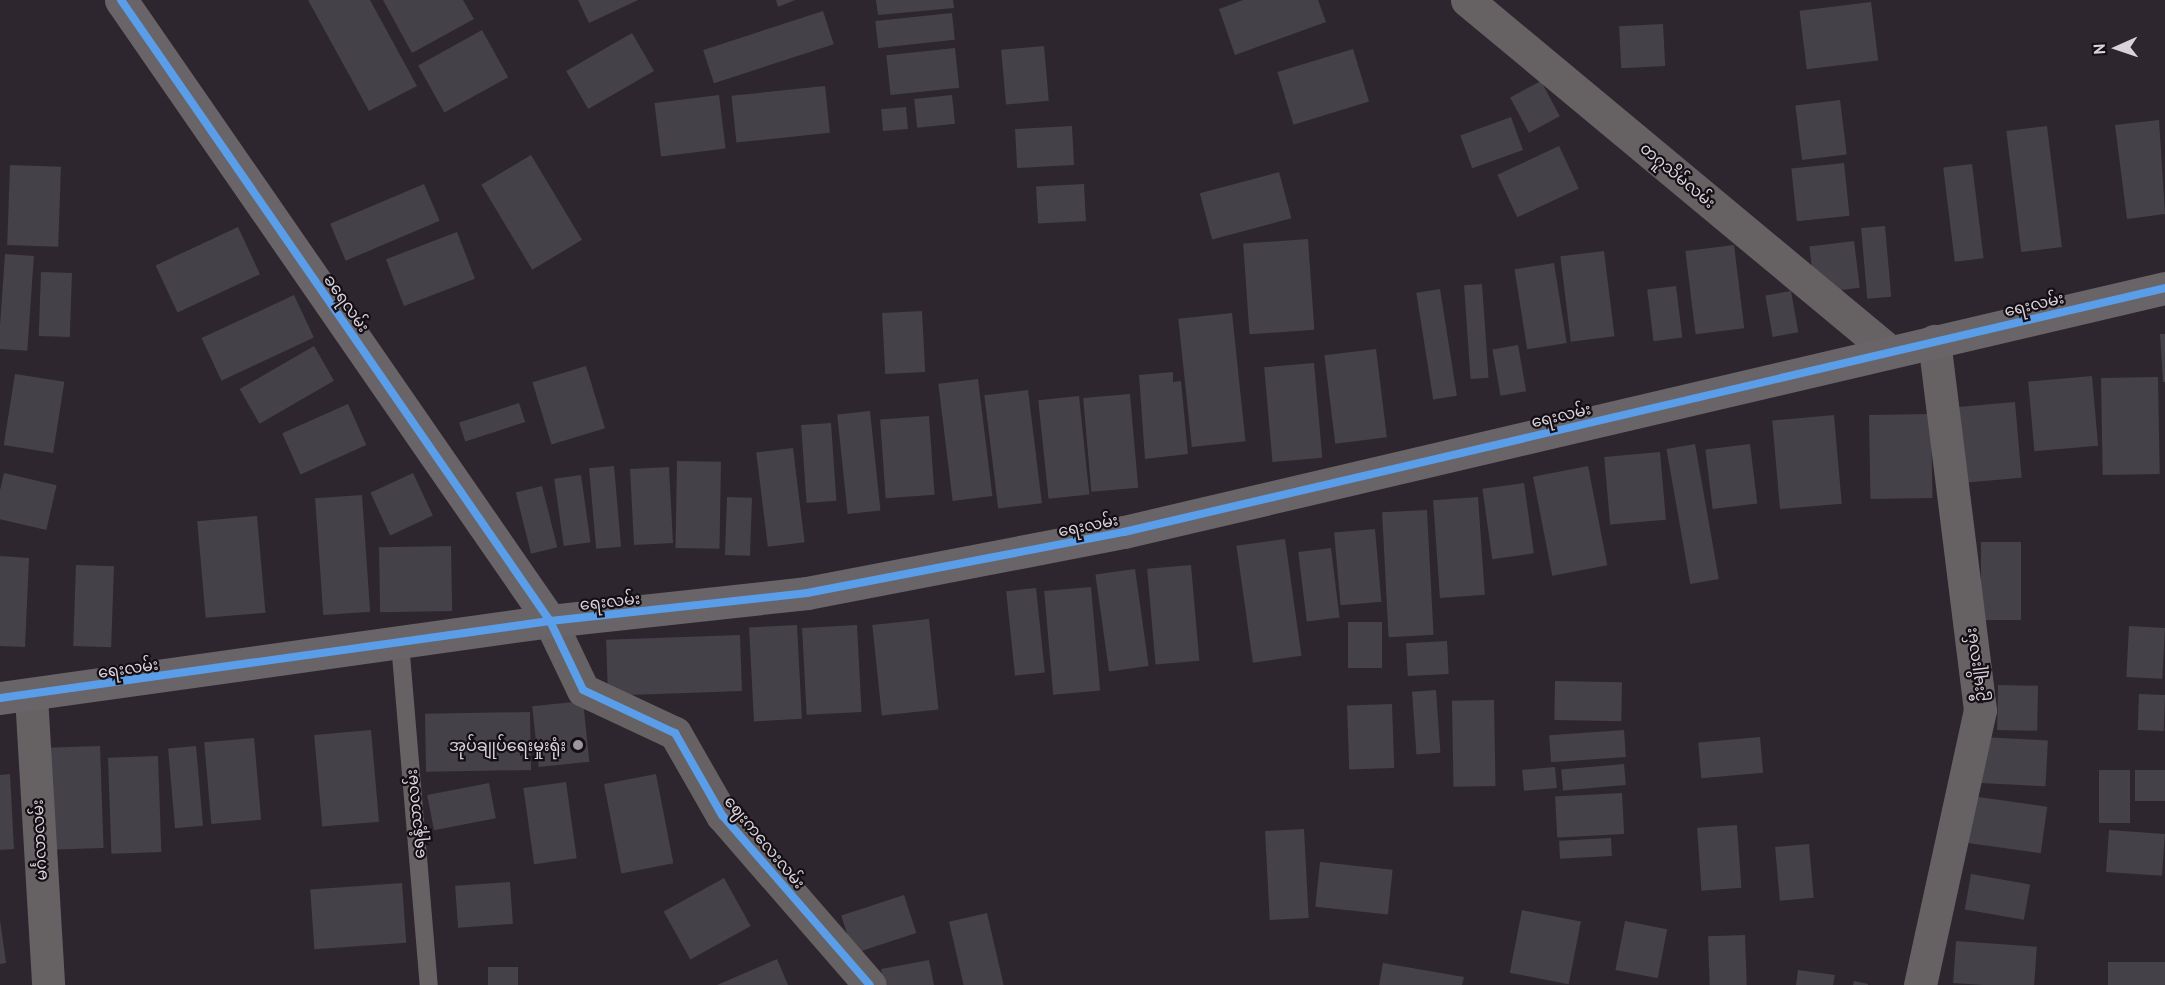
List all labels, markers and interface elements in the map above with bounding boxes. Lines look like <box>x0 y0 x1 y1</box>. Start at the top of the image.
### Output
north arrow <box>2087 18 2147 78</box>
text: N <box>2089 43 2109 55</box>
street label: တဂူသိမ်လမ်း <box>1637 138 1719 212</box>
street label: ခရေလမ်း <box>320 270 374 336</box>
street label: ရေးလမ်း <box>2002 288 2066 320</box>
street label: ရေးလမ်း <box>1529 399 1593 431</box>
street label: ရေးလမ်း <box>1056 510 1120 540</box>
street label: ရေးလမ်း <box>579 588 641 614</box>
street label: ဦးမျိုးလမ်း <box>1961 627 1989 703</box>
street label: ရေးလမ်း <box>97 654 159 682</box>
place label: အုပ်ချုပ်ရေးမှုးရုံး <box>449 735 566 755</box>
marker: အုပ်ချုပ်ရေးမှုးရုံး <box>571 738 585 752</box>
street label: ရေနံ့သာလမ်း <box>402 768 428 860</box>
street label: ဈေးကလေးလမ်း <box>721 792 809 892</box>
street label: မင်္ဂလာလမ်း <box>27 799 51 881</box>

